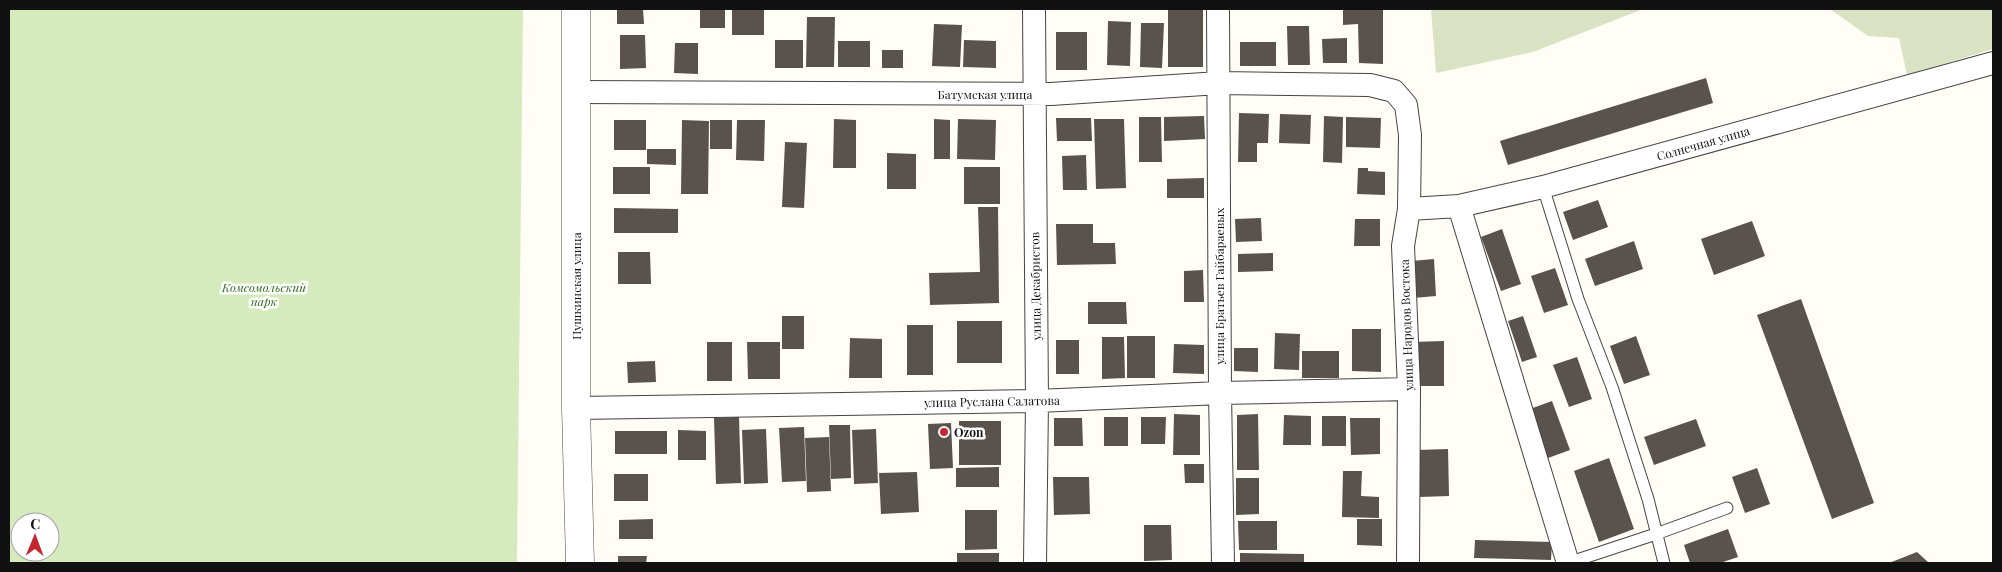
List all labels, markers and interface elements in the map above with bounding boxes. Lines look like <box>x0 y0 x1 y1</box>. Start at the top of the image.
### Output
street label: Батумская улица <box>938 86 1032 102</box>
street label: Солнечная улица <box>1655 122 1751 164</box>
street label: улица Братьев Гайбараевых <box>1211 207 1227 366</box>
street label: улица Декабристов <box>1026 231 1044 341</box>
street label: Пушкинская улица <box>568 232 584 340</box>
street label: улица Народов Востока <box>1396 259 1416 392</box>
park label: Комсомольский парк <box>221 279 306 309</box>
street label: улица Руслана Салатова <box>923 392 1060 410</box>
place label: Ozon <box>954 424 984 440</box>
marker: Ozon <box>938 426 950 438</box>
north arrow <box>10 512 60 562</box>
text: С <box>30 514 40 533</box>

